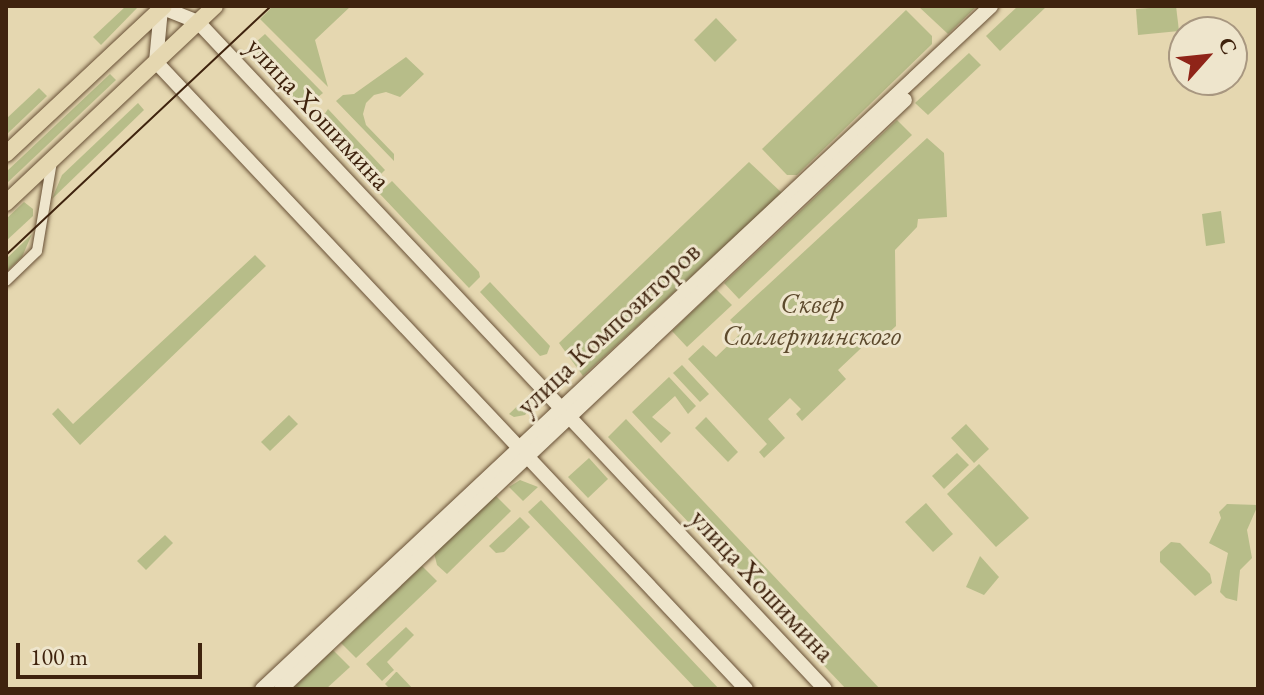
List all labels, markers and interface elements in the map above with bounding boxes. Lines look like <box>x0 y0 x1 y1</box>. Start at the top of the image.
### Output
north arrow <box>1168 16 1248 96</box>
street label: улица Хошимина <box>240 30 398 196</box>
text: С <box>1212 32 1245 59</box>
street label: улица Композиторов <box>509 234 707 422</box>
park label: Сквер Соллертинского <box>722 286 902 352</box>
street label: улица Хошимина <box>684 502 842 668</box>
scale bar <box>20 627 206 677</box>
text: 100 m <box>30 641 88 672</box>

